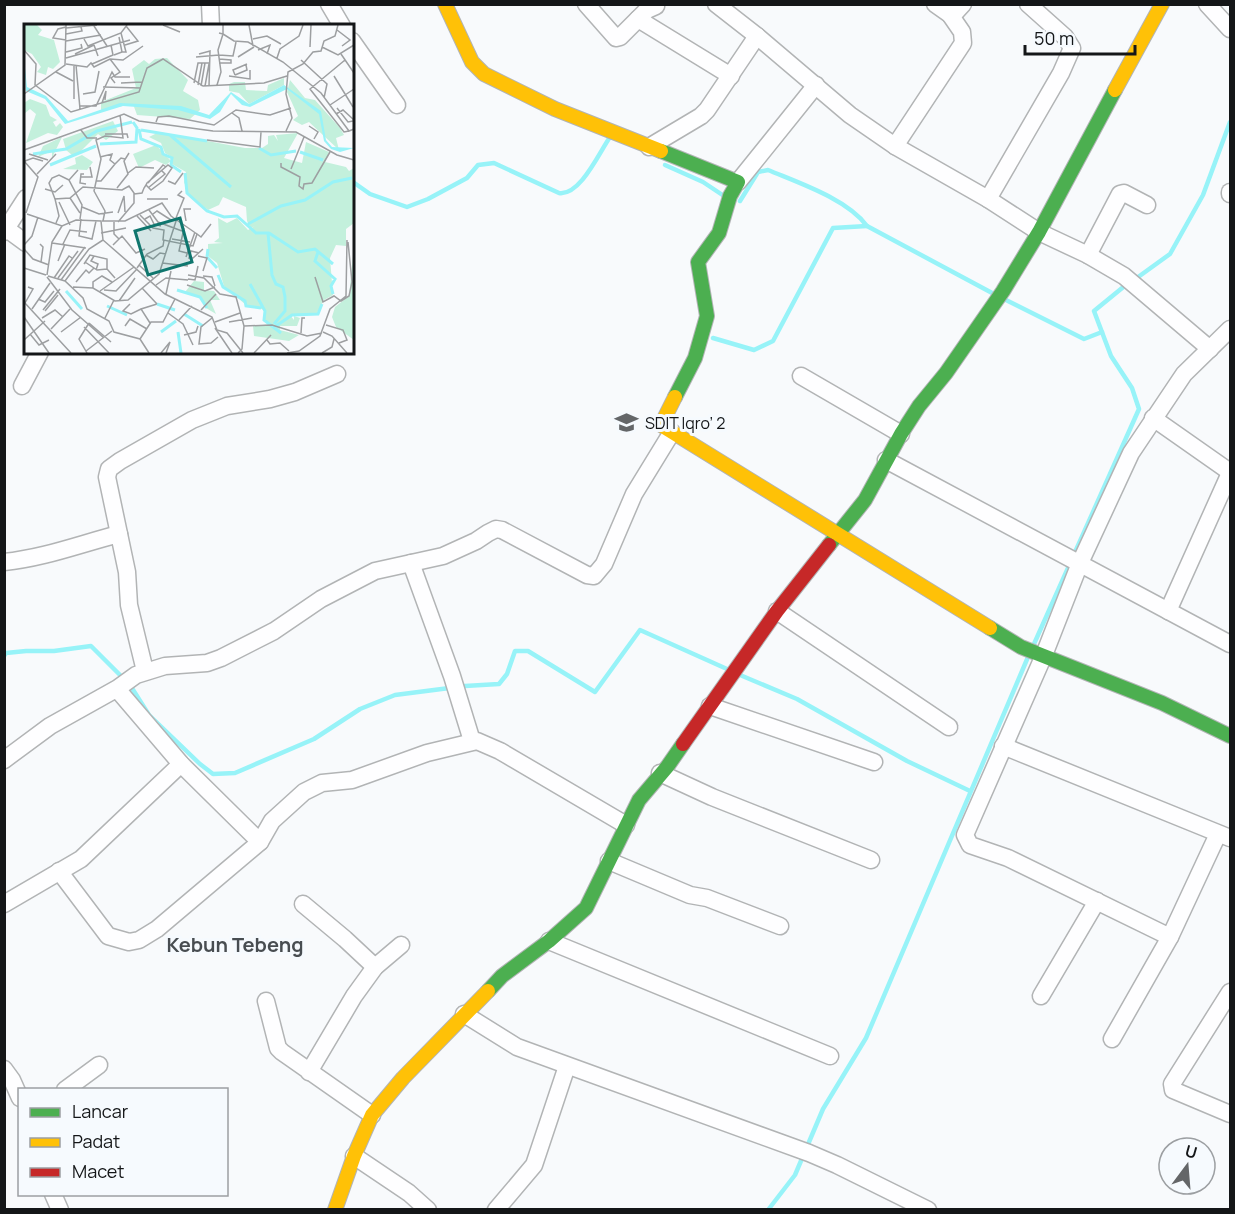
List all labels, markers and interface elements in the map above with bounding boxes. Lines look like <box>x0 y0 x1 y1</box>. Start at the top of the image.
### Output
scale bar <box>1025 18 1134 56</box>
inset map <box>24 24 354 354</box>
text: 50 m <box>1034 26 1074 50</box>
school or university icon: SDIT Iqro’ 2 <box>614 410 640 436</box>
place label: SDIT Iqro’ 2 <box>645 412 725 434</box>
district label: Kebun Tebeng <box>167 931 303 958</box>
legend <box>18 1088 228 1196</box>
text: Lancar <box>72 1099 129 1123</box>
text: Padat <box>72 1129 120 1153</box>
north arrow <box>1157 1136 1217 1196</box>
text: U <box>1183 1139 1200 1164</box>
text: Macet <box>72 1159 125 1183</box>

